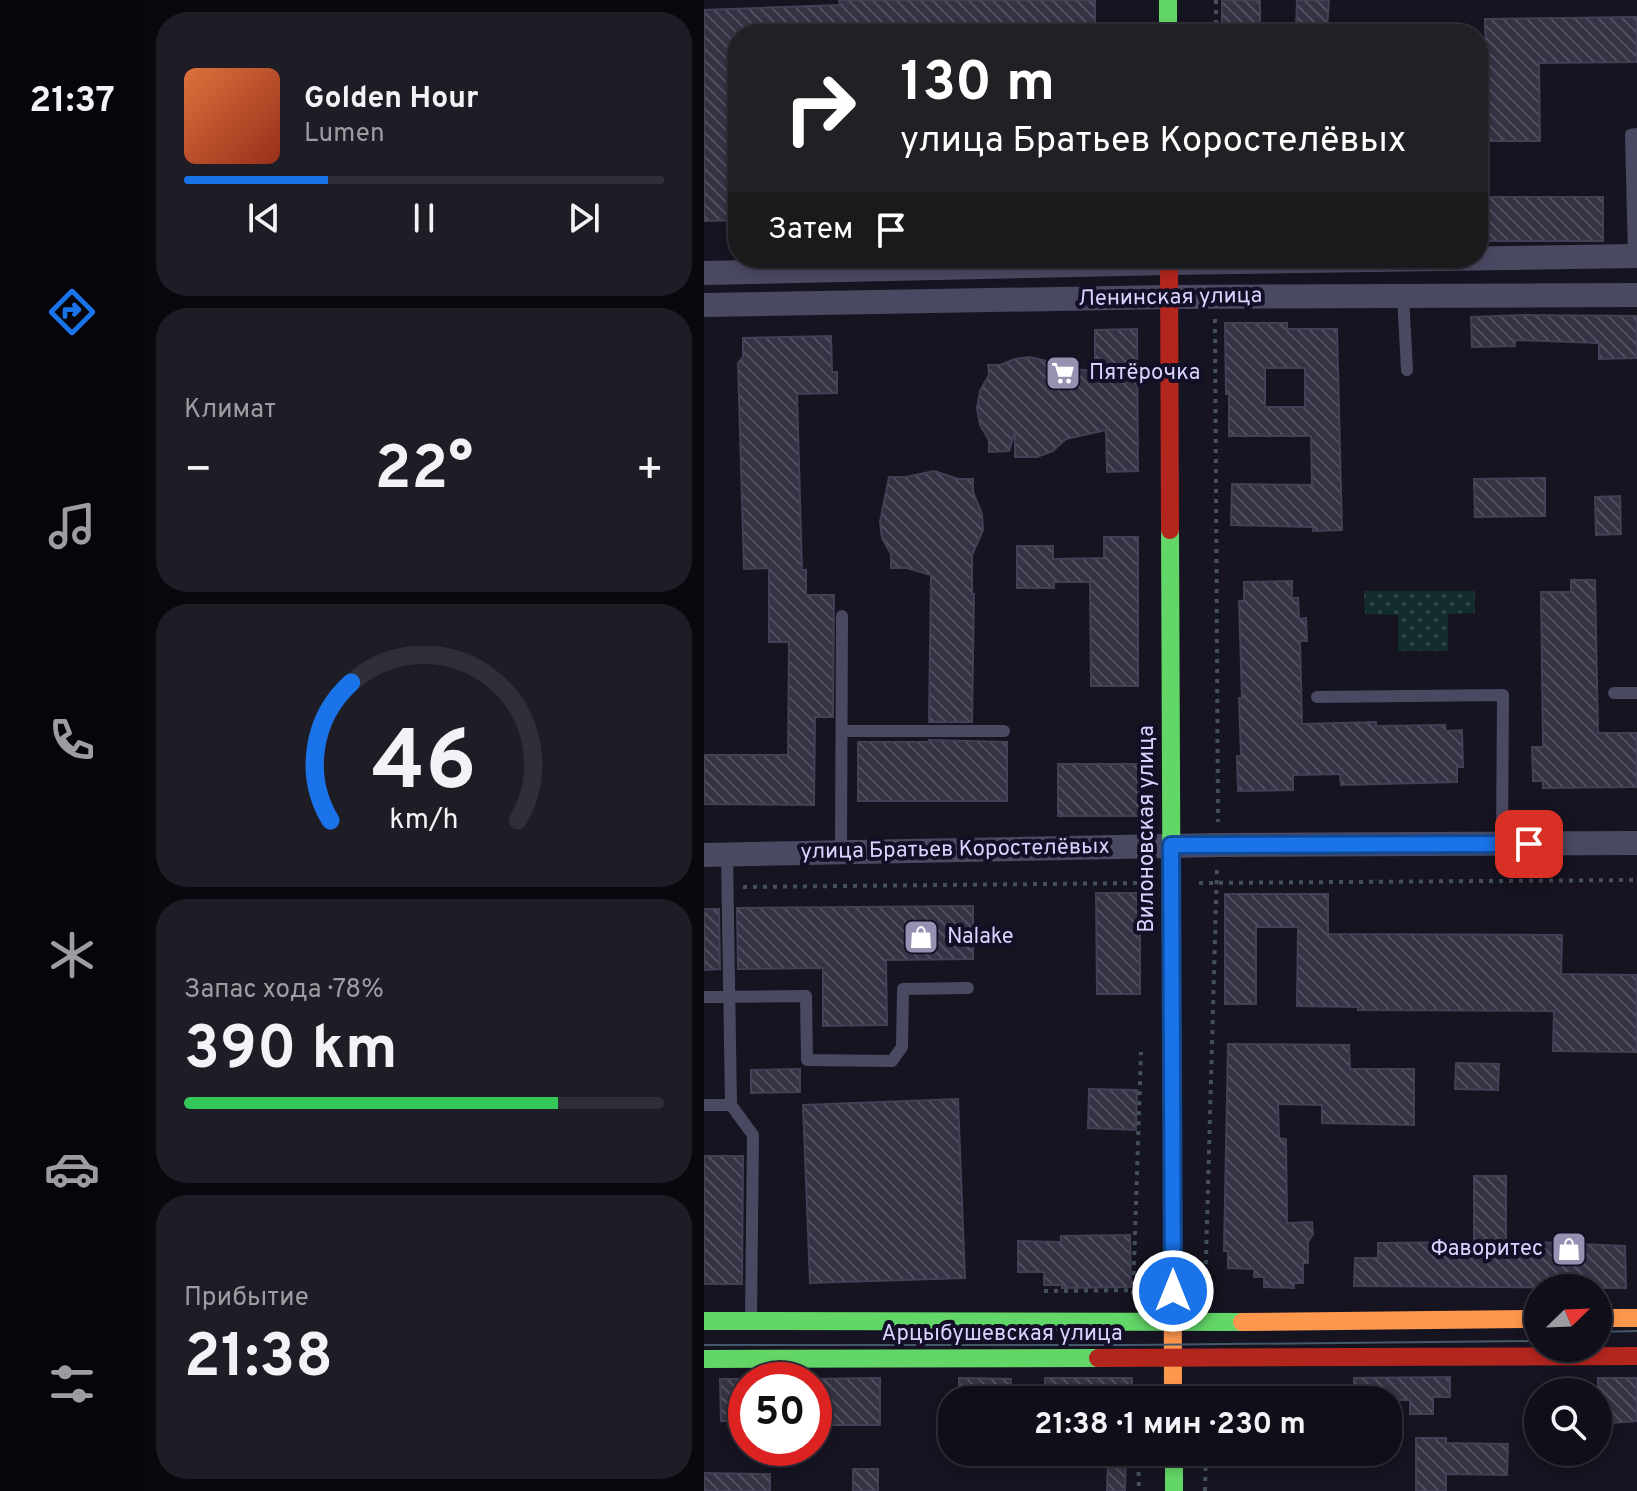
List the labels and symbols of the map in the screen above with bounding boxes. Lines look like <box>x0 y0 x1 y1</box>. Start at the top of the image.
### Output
street label: Ленинская улица <box>1078 283 1262 313</box>
supermarket icon: Пятёрочка <box>1044 354 1082 392</box>
place label: Пятёрочка <box>1089 360 1200 387</box>
street label: Вилоновская улица <box>1134 725 1161 933</box>
pin <box>1495 810 1563 878</box>
street label: улица Братьев Коростелёвых <box>800 834 1110 866</box>
shop icon: Nalake <box>902 918 940 956</box>
place label: Nalake <box>947 924 1014 951</box>
shop icon: Фаворитес <box>1550 1230 1588 1268</box>
place label: Фаворитес <box>1431 1236 1543 1263</box>
position arrow <box>1131 1249 1215 1333</box>
north arrow <box>1524 1274 1612 1362</box>
street label: Арцыбушевская улица <box>881 1321 1123 1348</box>
speed limit sign: 50 <box>728 1362 832 1466</box>

